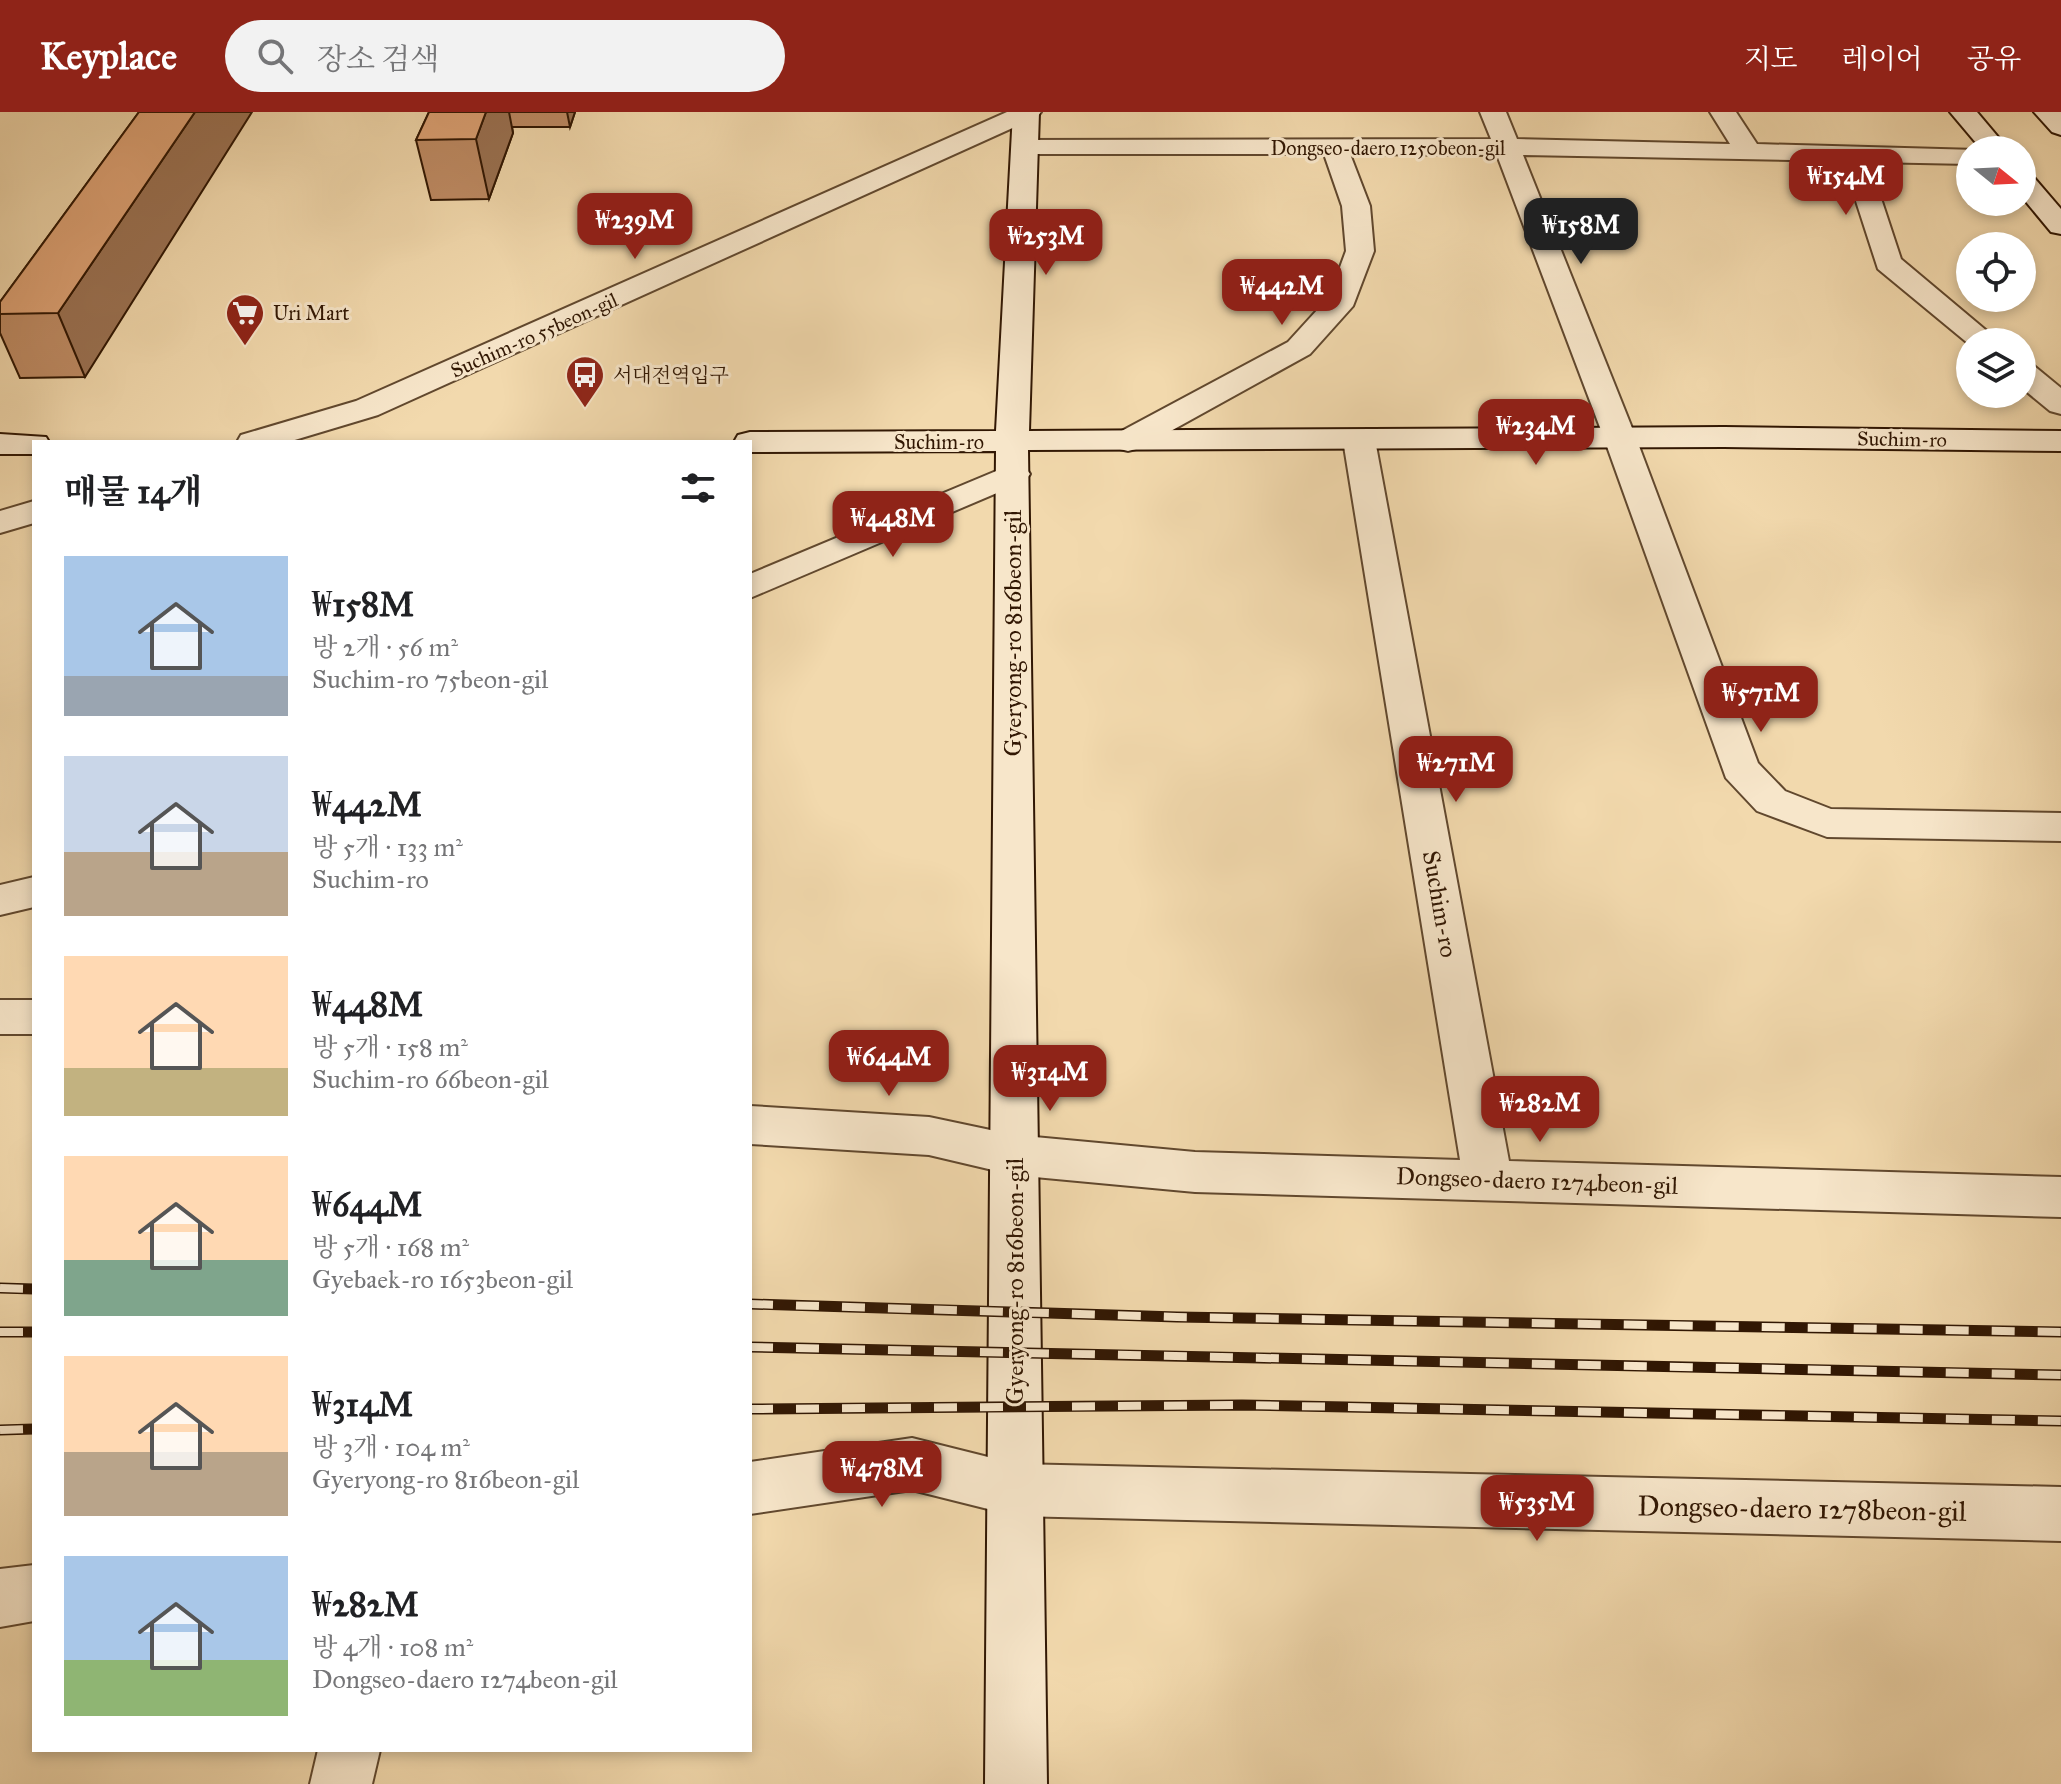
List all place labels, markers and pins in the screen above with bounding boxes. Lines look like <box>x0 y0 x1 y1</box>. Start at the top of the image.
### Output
pin: ₩154M <box>1790 149 1902 217</box>
pin: ₩239M <box>579 193 691 261</box>
pin: ₩158M <box>1525 198 1637 266</box>
pin: ₩253M <box>990 209 1102 277</box>
pin: ₩442M <box>1226 259 1338 327</box>
supermarket icon: Uri Mart <box>224 292 266 347</box>
place label: Uri Mart <box>273 301 349 325</box>
bus stop icon: 서대전역입구 <box>564 354 606 409</box>
place label: 서대전역입구 <box>613 363 729 387</box>
pin: ₩234M <box>1480 399 1592 467</box>
pin: ₩448M <box>837 491 949 559</box>
pin: ₩571M <box>1705 666 1817 734</box>
pin: ₩271M <box>1400 736 1512 804</box>
pin: ₩644M <box>833 1030 945 1098</box>
pin: ₩314M <box>994 1045 1106 1113</box>
pin: ₩282M <box>1484 1076 1596 1144</box>
pin: ₩478M <box>826 1441 938 1509</box>
pin: ₩535M <box>1481 1475 1593 1543</box>

